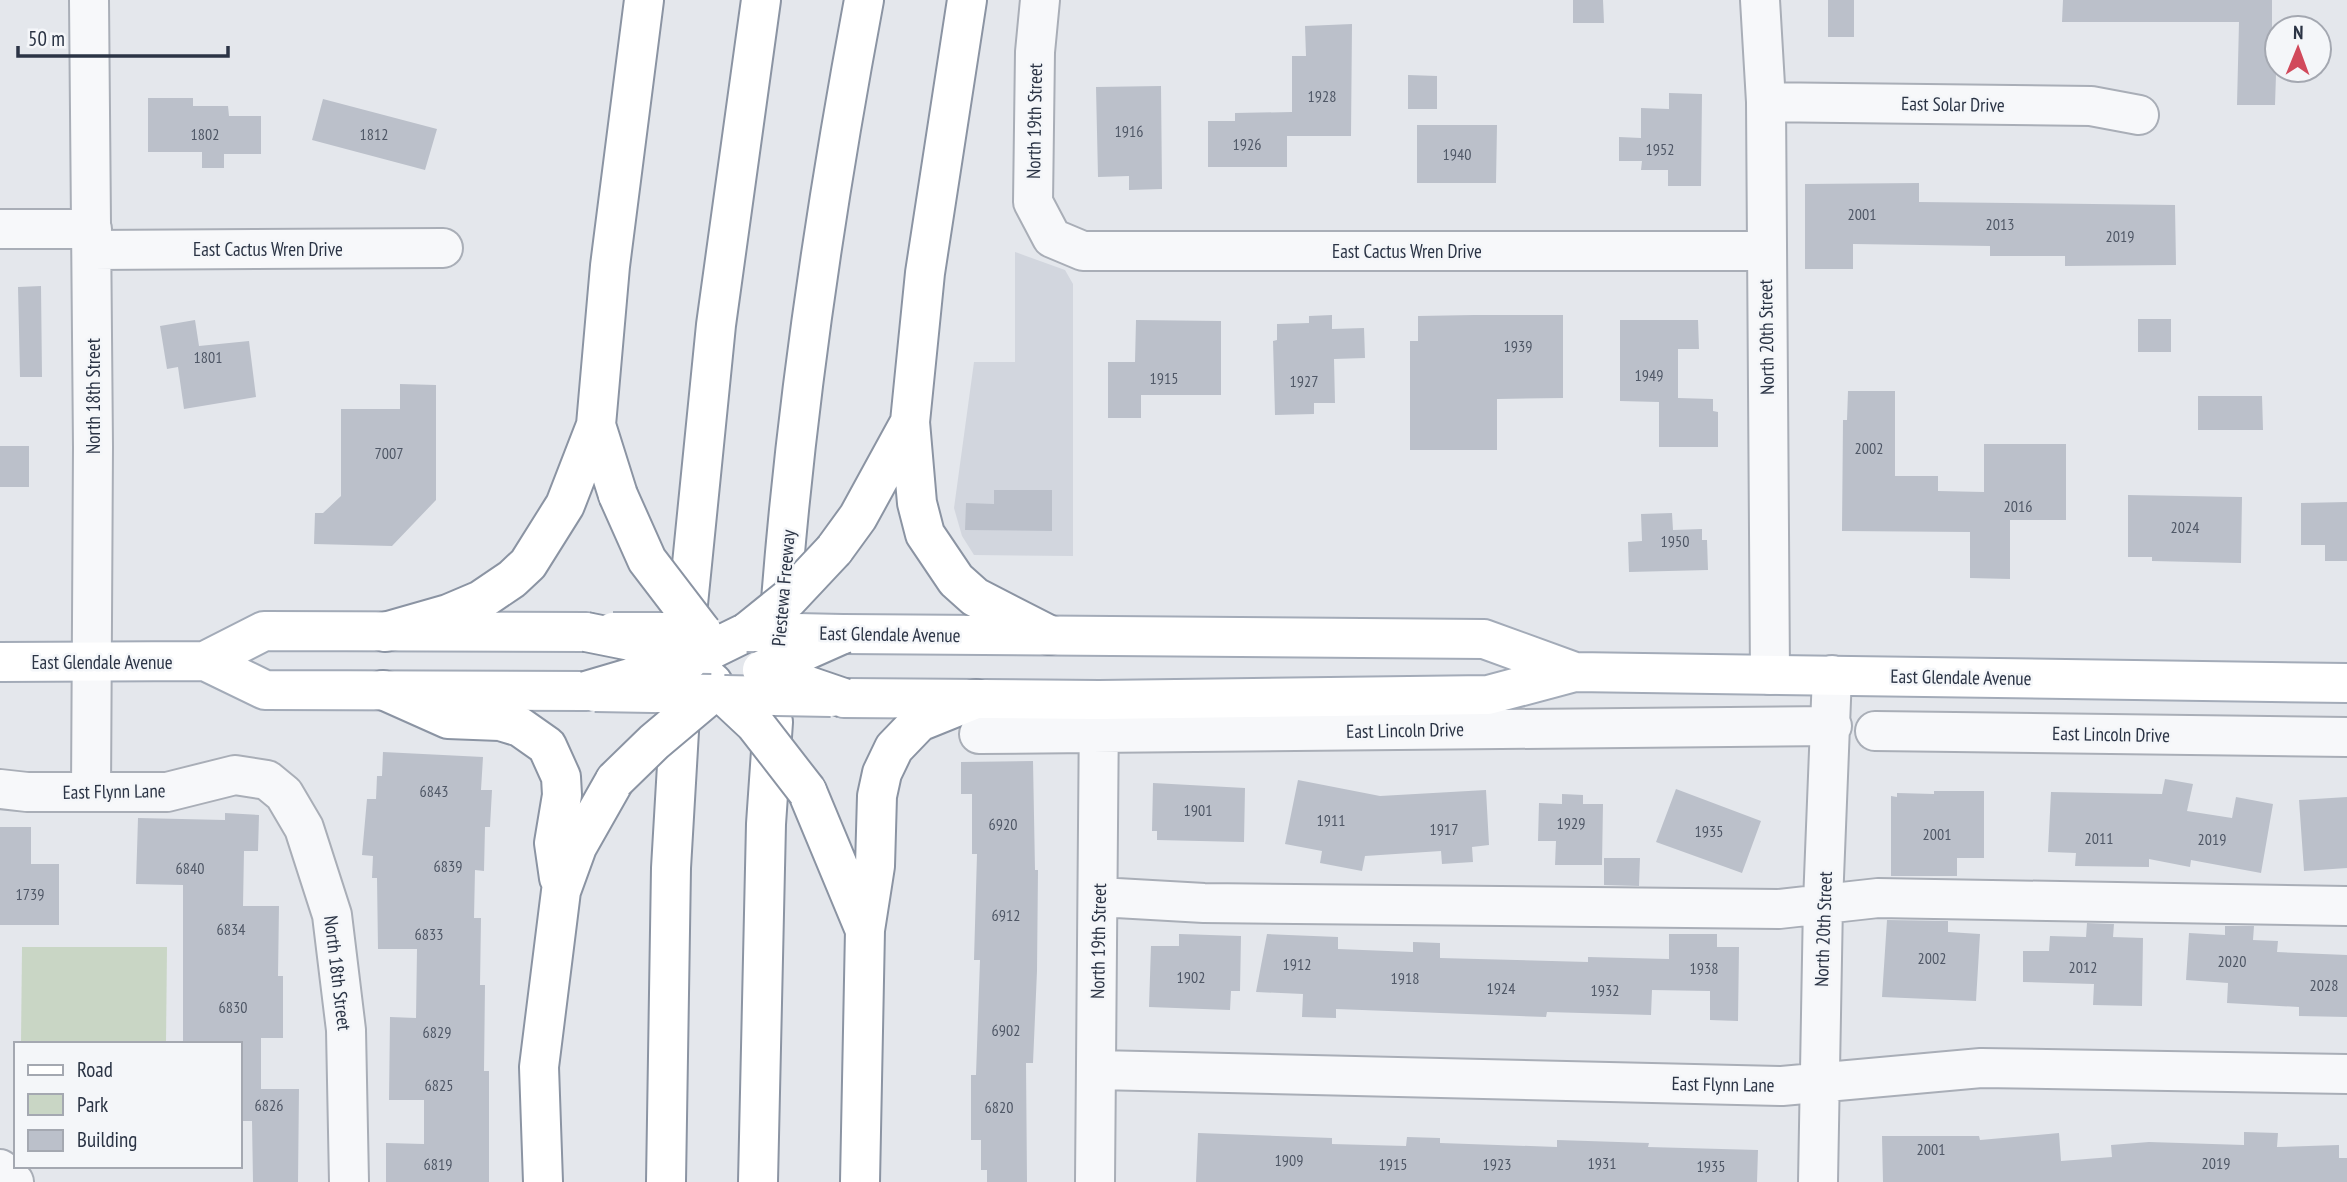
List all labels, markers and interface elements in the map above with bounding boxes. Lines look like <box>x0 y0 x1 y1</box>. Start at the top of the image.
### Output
scale bar <box>18 14 228 58</box>
north arrow <box>2263 14 2333 84</box>
text: N <box>2293 20 2304 44</box>
text: 50 m <box>28 25 65 52</box>
street label: North 19th Street <box>1021 62 1047 179</box>
house number: 1928 <box>1308 86 1336 106</box>
street label: East Solar Drive <box>1901 91 2005 117</box>
house number: 1916 <box>1115 121 1143 141</box>
house number: 1802 <box>191 124 219 144</box>
house number: 1812 <box>360 124 388 144</box>
house number: 1926 <box>1233 134 1261 154</box>
house number: 1952 <box>1646 139 1674 159</box>
house number: 1940 <box>1443 144 1471 164</box>
house number: 2001 <box>1848 204 1876 224</box>
house number: 2013 <box>1986 214 2014 234</box>
house number: 2019 <box>2106 226 2134 246</box>
street label: East Cactus Wren Drive <box>193 237 343 261</box>
street label: East Cactus Wren Drive <box>1332 239 1482 263</box>
street label: North 20th Street <box>1753 278 1779 395</box>
house number: 1939 <box>1504 336 1532 356</box>
street label: North 18th Street <box>81 337 105 454</box>
house number: 1801 <box>194 347 222 367</box>
house number: 1949 <box>1635 365 1663 385</box>
house number: 1915 <box>1150 368 1178 388</box>
house number: 1927 <box>1290 371 1318 391</box>
house number: 2002 <box>1855 438 1883 458</box>
house number: 7007 <box>375 443 403 463</box>
house number: 2016 <box>2004 496 2032 516</box>
house number: 2024 <box>2171 517 2199 537</box>
street label: Piestewa Freeway <box>766 528 800 647</box>
house number: 1950 <box>1661 531 1689 551</box>
street label: East Glendale Avenue <box>819 621 961 647</box>
street label: East Glendale Avenue <box>31 650 173 674</box>
street label: East Glendale Avenue <box>1890 664 2032 690</box>
street label: East Lincoln Drive <box>1346 717 1464 743</box>
street label: East Lincoln Drive <box>2052 721 2170 747</box>
street label: East Flynn Lane <box>62 778 166 804</box>
house number: 6843 <box>420 781 448 801</box>
house number: 1901 <box>1184 800 1212 820</box>
house number: 1911 <box>1317 810 1345 830</box>
house number: 1929 <box>1557 813 1585 833</box>
house number: 6920 <box>989 814 1017 834</box>
house number: 1917 <box>1430 819 1458 839</box>
house number: 1935 <box>1695 821 1723 841</box>
house number: 2001 <box>1923 824 1951 844</box>
house number: 2011 <box>2085 828 2113 848</box>
house number: 2019 <box>2198 829 2226 849</box>
house number: 6839 <box>434 856 462 876</box>
house number: 6840 <box>176 858 204 878</box>
street label: North 20th Street <box>1809 870 1837 987</box>
street label: North 19th Street <box>1085 882 1111 999</box>
house number: 1739 <box>16 884 44 904</box>
house number: 6912 <box>992 905 1020 925</box>
street label: North 18th Street <box>319 914 357 1033</box>
house number: 6834 <box>217 919 245 939</box>
house number: 6833 <box>415 924 443 944</box>
house number: 2002 <box>1918 948 1946 968</box>
house number: 2020 <box>2218 951 2246 971</box>
house number: 1912 <box>1283 954 1311 974</box>
house number: 2012 <box>2069 957 2097 977</box>
house number: 1938 <box>1690 958 1718 978</box>
house number: 1902 <box>1177 967 1205 987</box>
house number: 1918 <box>1391 968 1419 988</box>
house number: 2028 <box>2310 975 2338 995</box>
house number: 1924 <box>1487 978 1515 998</box>
house number: 1932 <box>1591 980 1619 1000</box>
house number: 6830 <box>219 997 247 1017</box>
house number: 6902 <box>992 1020 1020 1040</box>
house number: 6829 <box>423 1022 451 1042</box>
legend <box>14 1042 242 1168</box>
text: Road <box>77 1056 113 1083</box>
street label: East Flynn Lane <box>1671 1071 1775 1097</box>
house number: 6825 <box>425 1075 453 1095</box>
text: Park <box>77 1091 108 1118</box>
house number: 6826 <box>255 1095 283 1115</box>
house number: 6820 <box>985 1097 1013 1117</box>
text: Building <box>77 1126 137 1153</box>
house number: 2001 <box>1917 1139 1945 1159</box>
house number: 1909 <box>1275 1150 1303 1170</box>
house number: 1931 <box>1588 1153 1616 1173</box>
house number: 2019 <box>2202 1153 2230 1173</box>
house number: 6819 <box>424 1154 452 1174</box>
house number: 1915 <box>1379 1154 1407 1174</box>
house number: 1923 <box>1483 1154 1511 1174</box>
house number: 1935 <box>1697 1156 1725 1176</box>

